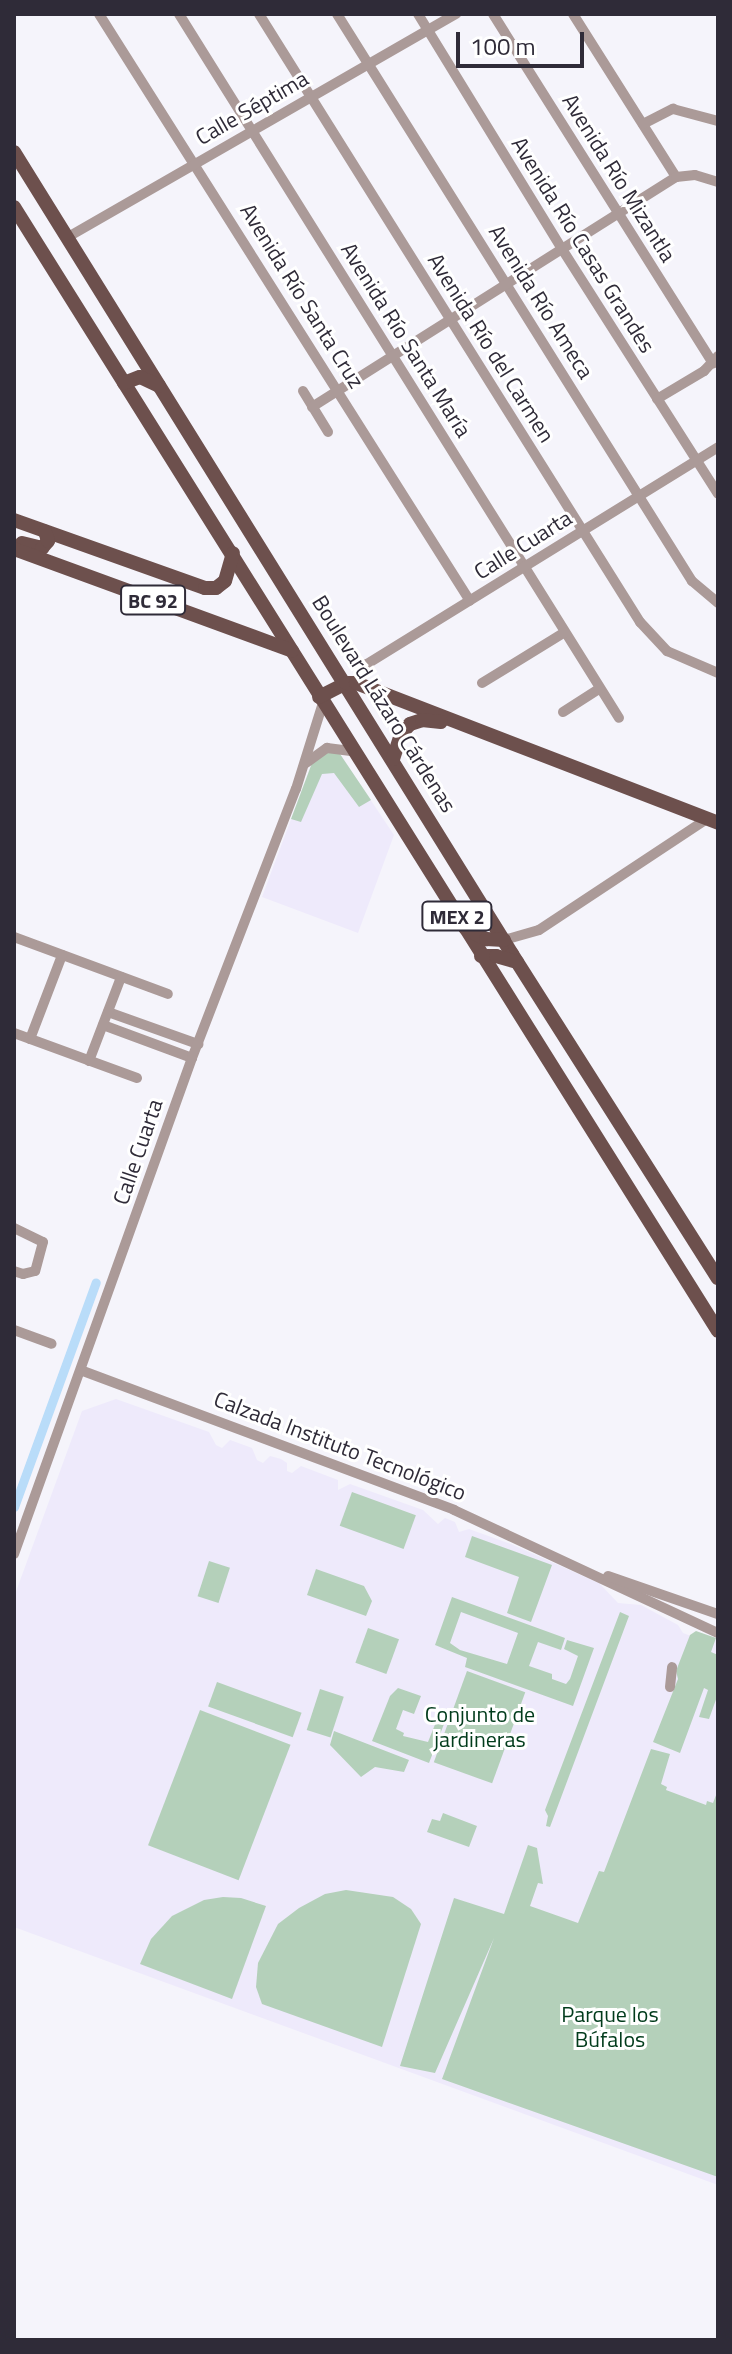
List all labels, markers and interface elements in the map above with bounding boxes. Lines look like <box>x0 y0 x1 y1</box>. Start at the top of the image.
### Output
scale bar <box>460 16 588 66</box>
text: 100 m <box>470 28 536 64</box>
street label: Calle Séptima <box>191 65 313 151</box>
street label: Avenida Río Mizantla <box>557 89 681 267</box>
street label: Avenida Río Casas Grandes <box>506 132 660 358</box>
street label: Avenida Río Santa Cruz <box>234 199 370 393</box>
street label: Avenida Río Ameca <box>483 220 599 384</box>
street label: Avenida Río Santa María <box>335 238 477 442</box>
street label: Avenida Río del Carmen <box>422 249 560 447</box>
street label: Calle Cuarta <box>469 505 577 585</box>
road number: BC 92 <box>119 584 187 616</box>
street label: Boulevard Lázaro Cárdenas <box>306 591 462 817</box>
road number: MEX 2 <box>421 900 493 932</box>
street label: Calle Cuarta <box>108 1096 168 1208</box>
street label: Calzada Instituto Tecnológico <box>210 1386 470 1506</box>
park label: Conjunto de jardineras <box>425 1701 535 1752</box>
park label: Parque los Búfalos <box>561 2001 659 2052</box>

